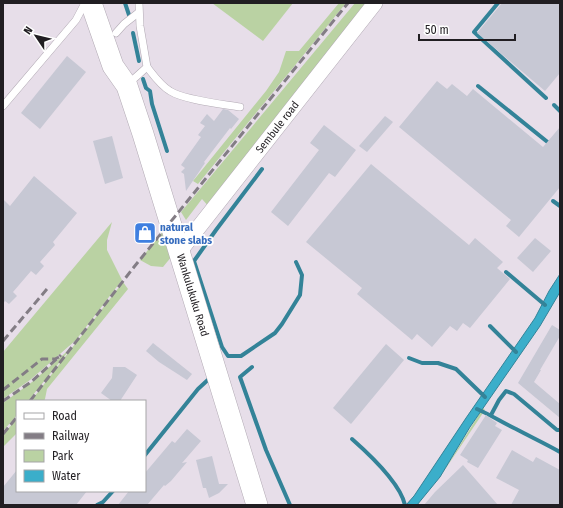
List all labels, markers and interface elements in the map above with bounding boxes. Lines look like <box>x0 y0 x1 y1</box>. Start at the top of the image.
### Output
north arrow <box>16 16 56 56</box>
scale bar <box>419 16 515 42</box>
text: 50 m <box>425 23 449 37</box>
text: N <box>21 24 35 37</box>
street label: Sembule road <box>253 99 302 156</box>
shop icon: natural stone slabs <box>132 220 158 246</box>
place label: natural stone slabs <box>160 221 212 247</box>
street label: Wankulukuku Road <box>174 252 211 338</box>
legend <box>16 400 146 492</box>
text: Road <box>52 409 77 423</box>
text: Railway <box>52 429 90 443</box>
text: Park <box>52 449 74 463</box>
text: Water <box>52 469 81 483</box>

